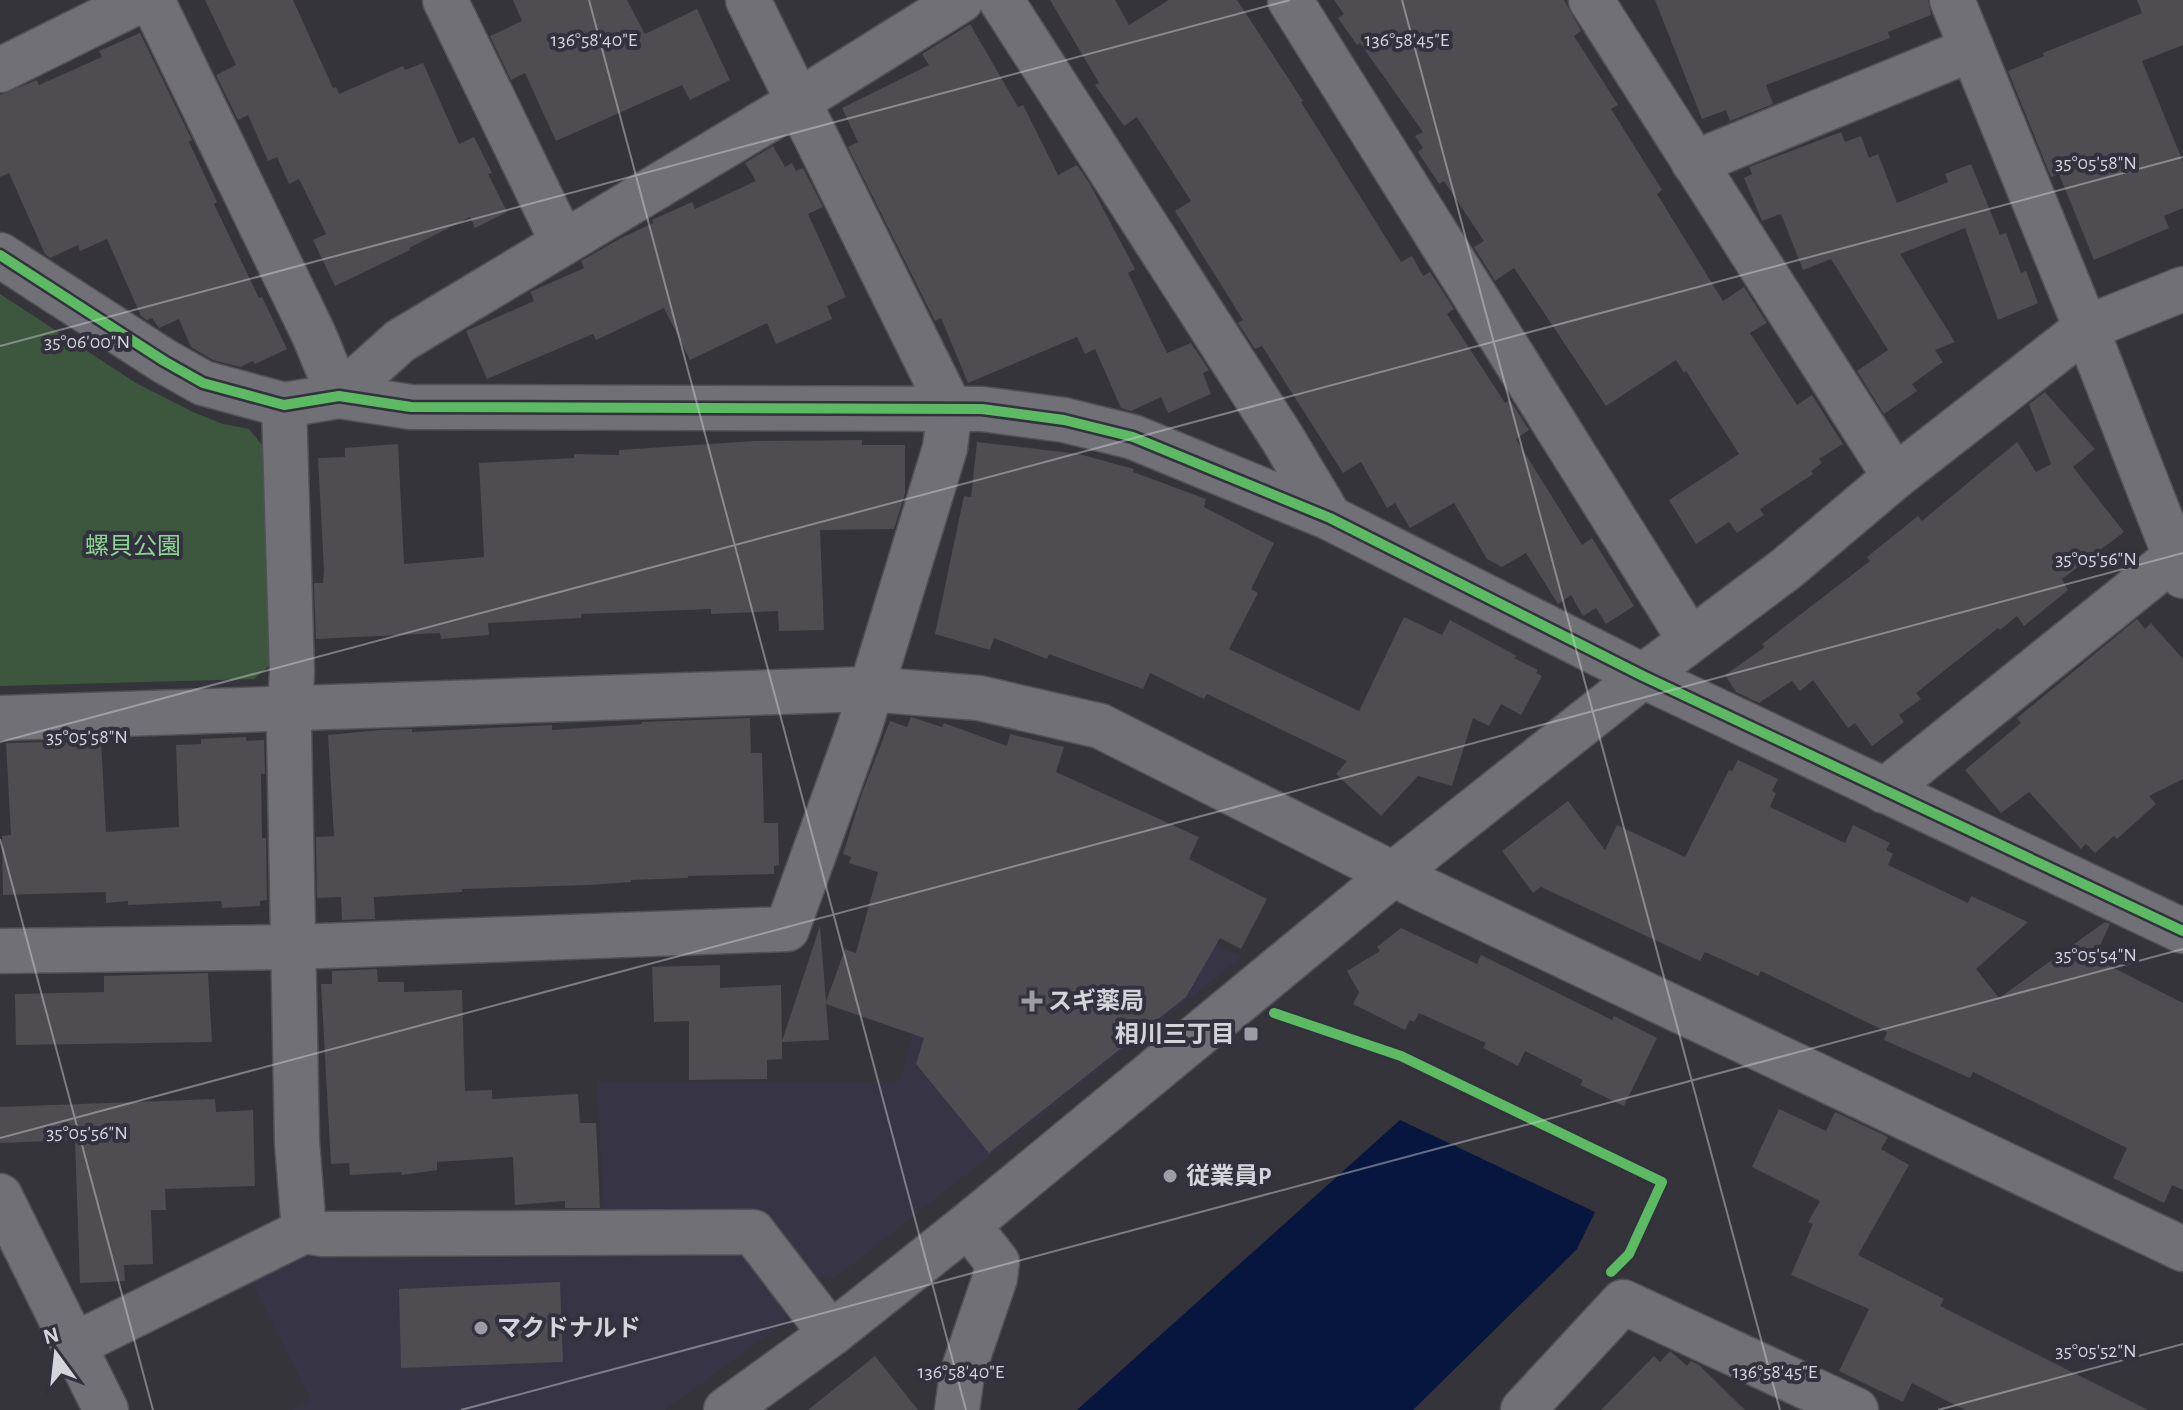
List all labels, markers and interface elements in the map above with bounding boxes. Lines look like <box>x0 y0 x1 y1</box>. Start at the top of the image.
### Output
text: 136°58'40"E <box>551 30 638 50</box>
text: 136°58'45"E <box>1365 30 1450 50</box>
text: 35°05'58"N <box>2055 153 2137 173</box>
text: 35°06'00"N <box>44 332 130 352</box>
park label: 螺貝公園 <box>85 534 181 559</box>
text: 35°05'56"N <box>2055 549 2137 569</box>
text: 35°05'58"N <box>46 727 128 747</box>
text: 35°05'54"N <box>2055 945 2137 965</box>
place label: スギ薬局 <box>1048 988 1144 1014</box>
marker: スギ薬局 <box>1023 992 1041 1010</box>
place label: 相川三丁目 <box>1115 1021 1235 1047</box>
marker: 相川三丁目 <box>1242 1025 1260 1043</box>
text: 35°05'56"N <box>46 1123 128 1143</box>
place label: 従業員P <box>1186 1163 1271 1189</box>
marker: 従業員P <box>1161 1167 1179 1185</box>
north arrow <box>16 1314 96 1394</box>
place label: マクドナルド <box>497 1316 641 1341</box>
marker: マクドナルド <box>472 1319 490 1337</box>
text: N <box>41 1323 61 1348</box>
text: 35°05'52"N <box>2055 1341 2137 1361</box>
text: 136°58'40"E <box>918 1362 1005 1382</box>
text: 136°58'45"E <box>1733 1362 1818 1382</box>

